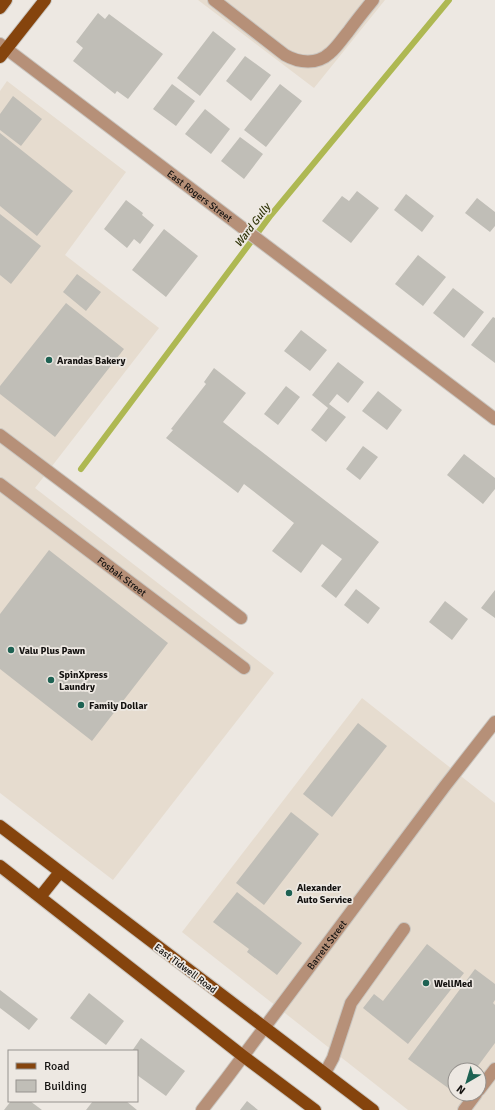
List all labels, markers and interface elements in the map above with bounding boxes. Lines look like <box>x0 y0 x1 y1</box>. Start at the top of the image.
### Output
street label: East Rogers Street <box>165 168 235 225</box>
water label: Ward Gully <box>232 199 274 250</box>
marker: Arandas Bakery <box>44 355 54 365</box>
place label: Arandas Bakery <box>57 355 126 367</box>
street label: Fosbak Street <box>95 555 149 600</box>
marker: Valu Plus Pawn <box>6 645 16 655</box>
place label: Valu Plus Pawn <box>19 645 86 657</box>
place label: SpinXpress Laundry <box>59 669 108 693</box>
marker: SpinXpress Laundry <box>46 675 56 685</box>
marker: Family Dollar <box>76 700 86 710</box>
place label: Family Dollar <box>89 700 148 712</box>
place label: Alexander Auto Service <box>297 882 352 906</box>
marker: Alexander Auto Service <box>284 888 294 898</box>
street label: Barrett Street <box>305 918 350 972</box>
street label: East Tidwell Road <box>152 941 219 996</box>
marker: WellMed <box>421 978 431 988</box>
place label: WellMed <box>434 978 473 990</box>
legend <box>8 1050 138 1102</box>
text: Road <box>44 1059 70 1074</box>
north arrow <box>447 1062 487 1102</box>
text: Building <box>44 1079 87 1094</box>
text: N <box>454 1082 468 1097</box>

